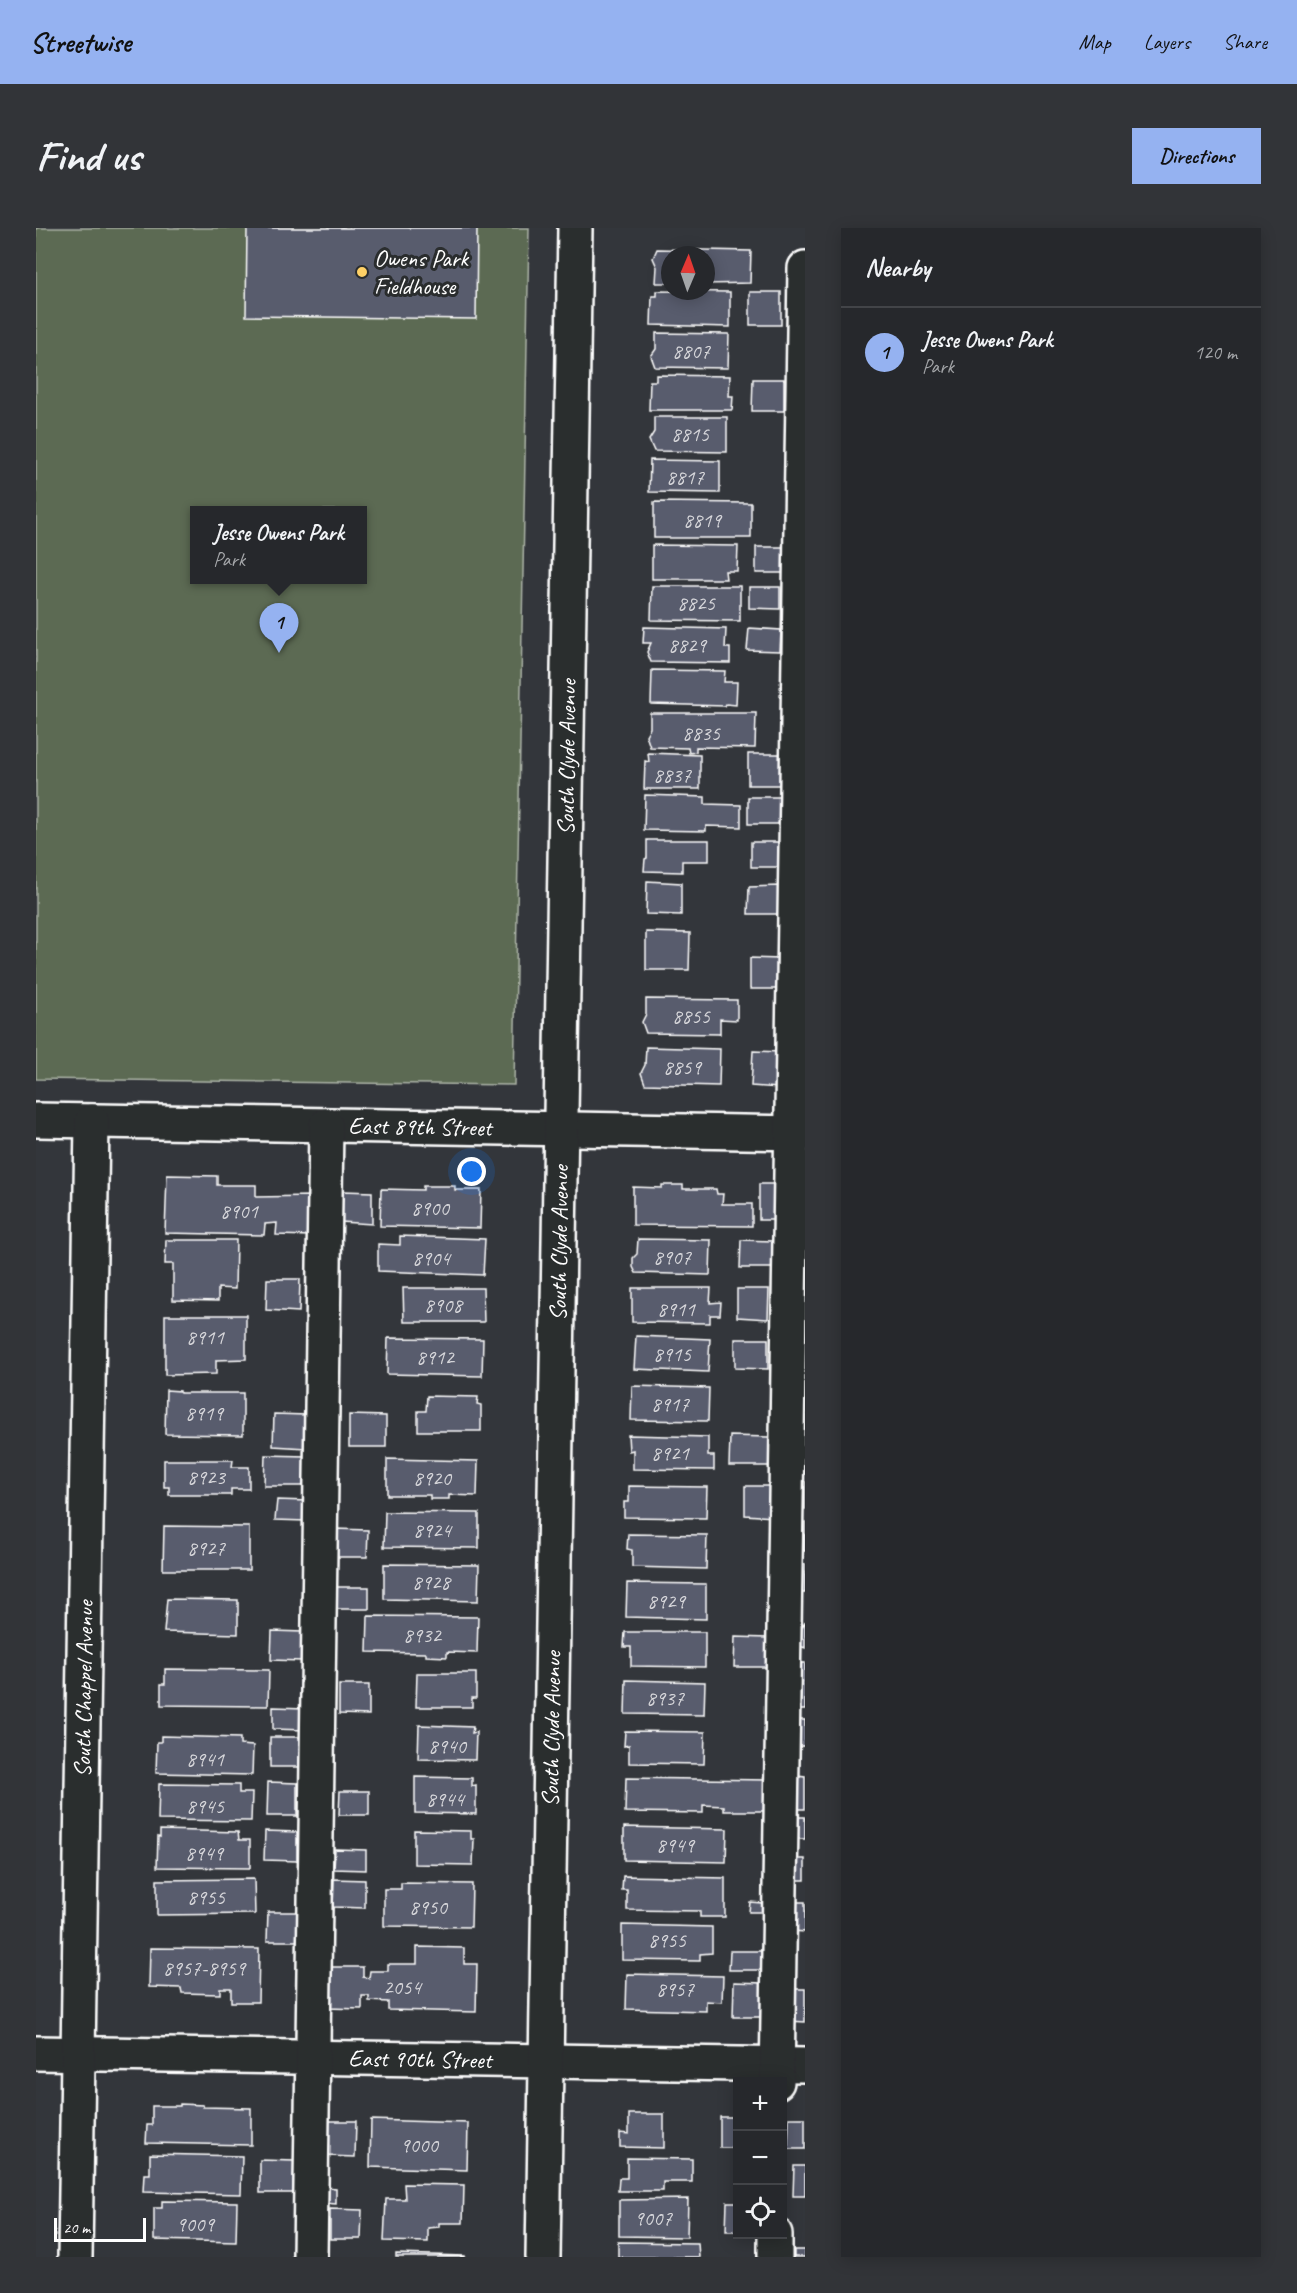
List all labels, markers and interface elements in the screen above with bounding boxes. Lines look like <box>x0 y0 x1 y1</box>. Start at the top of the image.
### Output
text: Streetwise <box>30 25 131 60</box>
text: Map <box>1078 29 1111 55</box>
text: Layers <box>1144 29 1190 55</box>
text: Share <box>1223 29 1267 55</box>
button: Directions <box>1132 128 1261 184</box>
text: Find us <box>36 130 141 183</box>
place label: Owens Park Fieldhouse <box>374 243 470 301</box>
north arrow <box>661 246 715 300</box>
text: Nearby <box>865 251 930 284</box>
marker: Owens Park Fieldhouse <box>355 265 369 279</box>
text: Jesse Owens Park <box>922 326 1052 354</box>
house number: 8807 <box>672 338 711 364</box>
text: 1 <box>880 340 889 365</box>
text: 120 m <box>1194 340 1237 365</box>
text: Park <box>922 354 954 379</box>
house number: 8815 <box>671 421 710 447</box>
house number: 8817 <box>666 464 705 490</box>
popup <box>190 506 367 584</box>
house number: 8819 <box>683 507 722 533</box>
text: Jesse Owens Park <box>213 519 344 547</box>
text: Park <box>213 547 245 572</box>
house number: 8825 <box>677 590 716 616</box>
pin: 1 <box>260 604 298 653</box>
house number: 8829 <box>668 632 707 658</box>
street label: South Clyde Avenue <box>550 677 583 835</box>
house number: 8835 <box>682 720 721 746</box>
house number: 8837 <box>653 762 692 788</box>
house number: 8855 <box>672 1003 711 1029</box>
house number: 8859 <box>663 1054 702 1080</box>
street label: East 89th Street <box>348 1110 494 1143</box>
your location <box>457 1157 486 1186</box>
street label: South Clyde Avenue <box>543 1163 575 1321</box>
house number: 8900 <box>411 1195 450 1221</box>
house number: 8901 <box>220 1198 259 1224</box>
house number: 8907 <box>653 1244 692 1270</box>
house number: 8904 <box>412 1245 452 1271</box>
house number: 8908 <box>424 1292 464 1318</box>
house number: 8911 <box>657 1296 696 1322</box>
house number: 8911 <box>186 1324 225 1350</box>
house number: 8915 <box>653 1341 692 1367</box>
house number: 8912 <box>416 1344 455 1370</box>
house number: 8917 <box>651 1391 690 1417</box>
house number: 8919 <box>185 1400 224 1426</box>
house number: 8921 <box>651 1440 690 1466</box>
house number: 8923 <box>187 1464 226 1490</box>
house number: 8920 <box>413 1465 452 1491</box>
house number: 8924 <box>413 1517 453 1543</box>
house number: 8927 <box>187 1535 226 1561</box>
house number: 8928 <box>412 1569 452 1595</box>
house number: 8929 <box>647 1588 686 1614</box>
street label: South Chappel Avenue <box>67 1598 100 1778</box>
house number: 8932 <box>403 1622 442 1648</box>
street label: South Clyde Avenue <box>535 1649 568 1807</box>
house number: 8937 <box>646 1685 685 1711</box>
house number: 8940 <box>428 1733 467 1759</box>
house number: 8941 <box>186 1746 225 1772</box>
house number: 8944 <box>426 1786 466 1812</box>
house number: 8945 <box>186 1793 225 1819</box>
house number: 8949 <box>656 1832 695 1858</box>
house number: 8949 <box>185 1840 224 1866</box>
house number: 8955 <box>187 1884 226 1910</box>
house number: 8950 <box>409 1894 448 1920</box>
house number: 8955 <box>648 1927 687 1953</box>
house number: 8957-8959 <box>163 1955 247 1981</box>
house number: 2054 <box>383 1974 423 2000</box>
house number: 8957 <box>656 1976 695 2002</box>
street label: East 90th Street <box>348 2043 494 2075</box>
map controls <box>733 2077 787 2239</box>
button: + <box>733 2077 787 2131</box>
button: − <box>733 2131 787 2185</box>
house number: 9000 <box>400 2132 439 2158</box>
button: locate <box>733 2185 787 2239</box>
house number: 9007 <box>634 2205 673 2231</box>
house number: 9009 <box>176 2211 215 2237</box>
scale bar <box>54 2215 146 2242</box>
text: 20 m <box>63 2218 90 2238</box>

